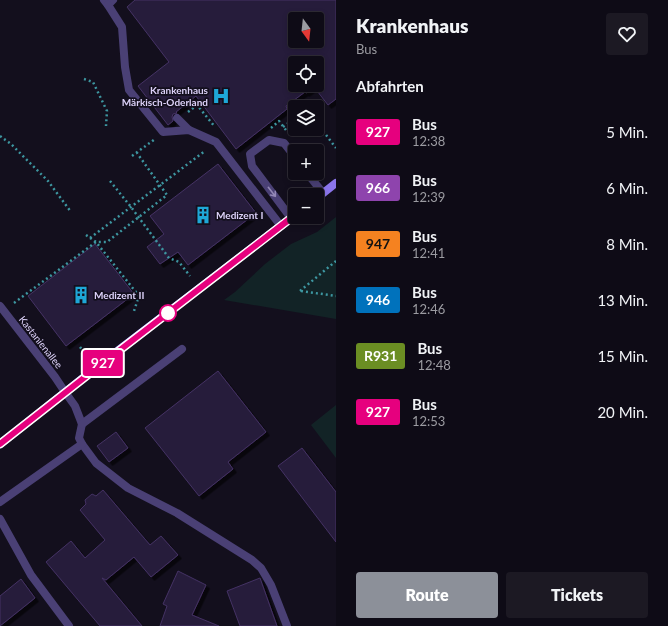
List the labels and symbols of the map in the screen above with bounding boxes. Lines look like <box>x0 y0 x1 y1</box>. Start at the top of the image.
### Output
north arrow <box>288 12 324 48</box>
place label: Krankenhaus Märkisch-Oderland <box>122 84 209 108</box>
hospital icon: Krankenhaus Märkisch-Oderland <box>211 86 231 106</box>
one-way arrow <box>267 186 276 197</box>
building icon: Medizent I <box>193 205 213 225</box>
place label: Medizent I <box>216 209 263 221</box>
building icon: Medizent II <box>71 285 91 305</box>
place label: Medizent II <box>94 289 144 301</box>
unlabelled marker <box>159 304 177 322</box>
street label: Kastanienallee <box>17 313 65 371</box>
line badge: 927 <box>80 350 126 376</box>

